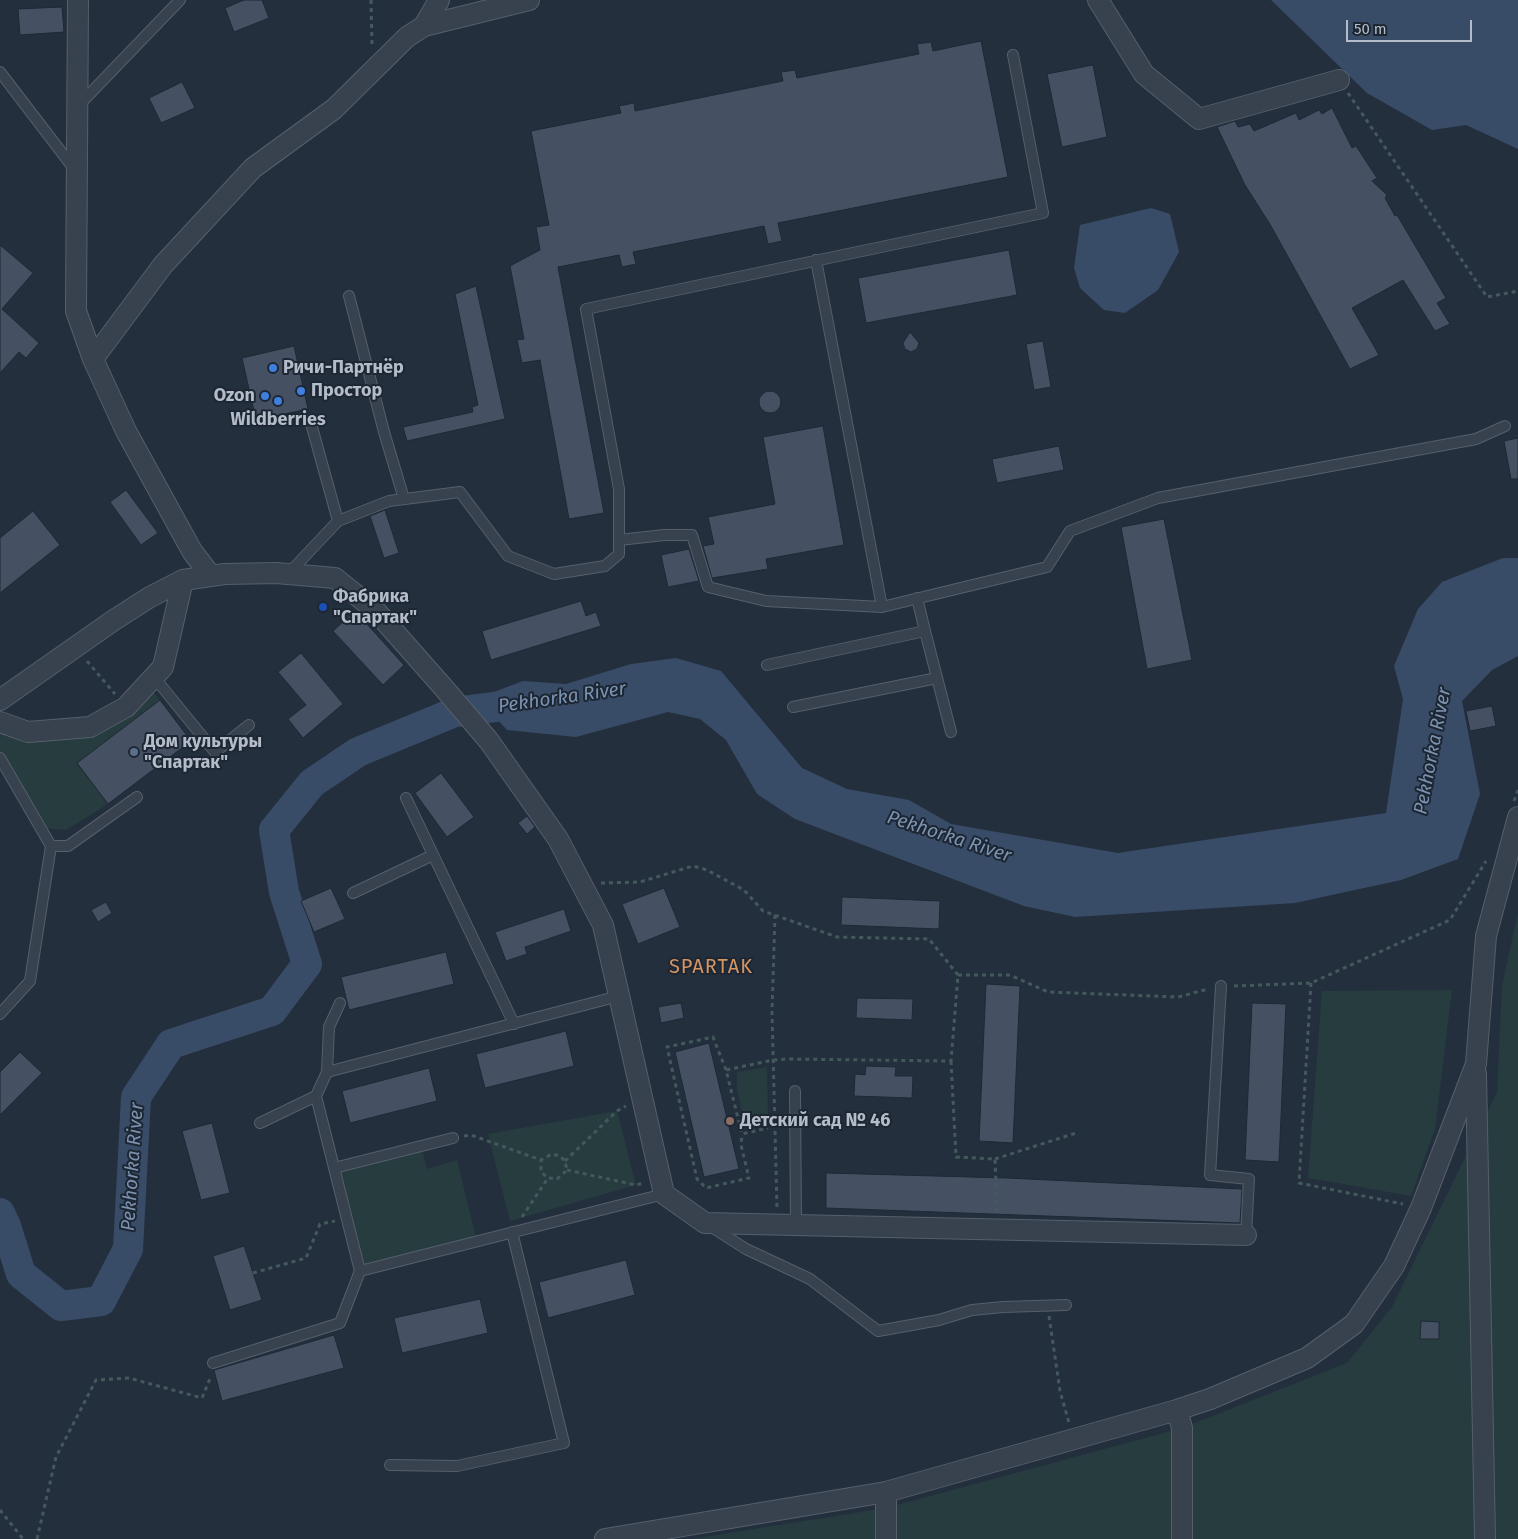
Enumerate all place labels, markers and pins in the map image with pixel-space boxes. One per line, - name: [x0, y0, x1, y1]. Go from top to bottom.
- place label: Ричи-Партнёр: [283, 357, 404, 379]
- marker: Ричи-Партнёр: [267, 362, 279, 374]
- place label: Простор: [311, 380, 382, 402]
- place label: Ozon: [214, 385, 255, 407]
- marker: Простор: [295, 385, 307, 397]
- marker: Ozon: [259, 390, 271, 402]
- marker: Wildberries: [272, 395, 284, 407]
- place label: Wildberries: [230, 409, 326, 431]
- place label: Фабрика "Спартак": [333, 586, 417, 628]
- marker: Фабрика "Спартак": [317, 601, 329, 613]
- place label: Дом культуры "Спартак": [144, 731, 262, 774]
- marker: Дом культуры "Спартак": [128, 746, 140, 758]
- place label: Детский сад № 46: [740, 1110, 890, 1132]
- marker: Детский сад № 46: [724, 1115, 736, 1127]

